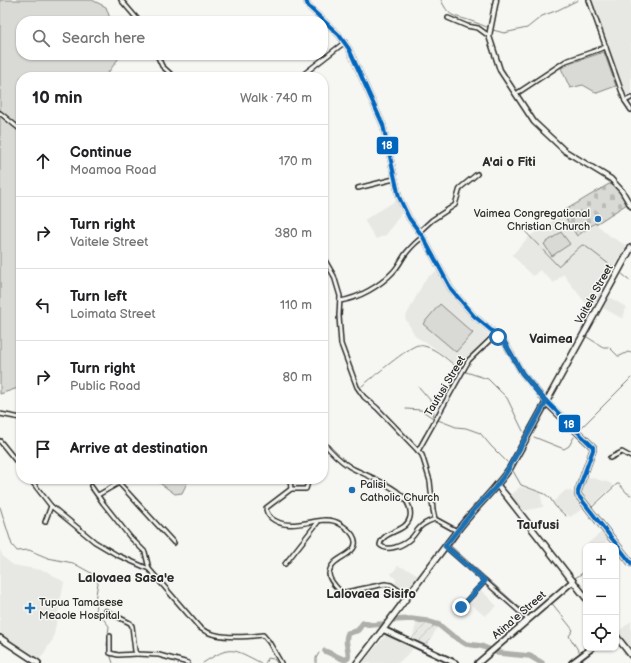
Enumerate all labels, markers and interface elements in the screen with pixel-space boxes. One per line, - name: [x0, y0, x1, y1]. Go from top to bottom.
- search box: [16, 16, 328, 60]
- icon: search: [30, 27, 52, 49]
- text: Search here: [62, 29, 145, 48]
- text: 10 min: [32, 88, 83, 108]
- text: Walk · 740 m: [240, 90, 312, 106]
- line badge: 18: [376, 136, 399, 155]
- text: 18: [381, 139, 393, 152]
- text: Continue: [70, 143, 132, 162]
- icon: ahead: [32, 150, 54, 172]
- text: 170 m: [279, 153, 312, 169]
- district label: A'ai o Fiti: [481, 154, 536, 170]
- text: Moamoa Road: [70, 162, 156, 178]
- place label: Vaimea Congregational Christian Church: [474, 207, 590, 233]
- marker: Vaimea Congregational Christian Church: [593, 214, 603, 224]
- text: Turn right: [70, 215, 135, 234]
- icon: right: [32, 222, 54, 244]
- text: 380 m: [275, 225, 312, 241]
- text: Vaitele Street: [70, 234, 148, 250]
- street label: Vaitele Street: [572, 261, 616, 326]
- text: Turn left: [70, 287, 127, 306]
- icon: left: [32, 294, 54, 316]
- text: 110 m: [280, 297, 312, 313]
- text: Loimata Street: [70, 306, 156, 322]
- route start: [489, 328, 507, 346]
- district label: Vaimea: [529, 331, 573, 347]
- street label: Taufusi Street: [422, 353, 468, 419]
- text: Turn right: [70, 359, 135, 378]
- icon: right: [32, 366, 54, 388]
- text: 80 m: [283, 369, 312, 385]
- text: Public Road: [70, 378, 141, 394]
- line badge: 18: [558, 414, 581, 433]
- text: 18: [563, 418, 575, 431]
- icon: arrive: [32, 438, 54, 460]
- text: Arrive at destination: [70, 439, 208, 458]
- place label: Palisi Catholic Church: [360, 478, 439, 504]
- marker: Palisi Catholic Church: [347, 485, 357, 495]
- district label: Taufusi: [517, 517, 559, 533]
- map controls: [583, 543, 619, 651]
- button: +: [583, 543, 619, 579]
- district label: Lalovaea Sasa'e: [78, 570, 175, 586]
- button: −: [583, 579, 619, 615]
- district label: Lalovaea Sisifo: [326, 586, 416, 602]
- street label: Atina'e Street: [489, 588, 549, 642]
- place label: Tupua Tamasese Meaole Hospital: [39, 596, 124, 622]
- route end: [452, 598, 470, 616]
- marker: Tupua Tamasese Meaole Hospital: [24, 602, 36, 614]
- button: locate: [583, 615, 619, 651]

